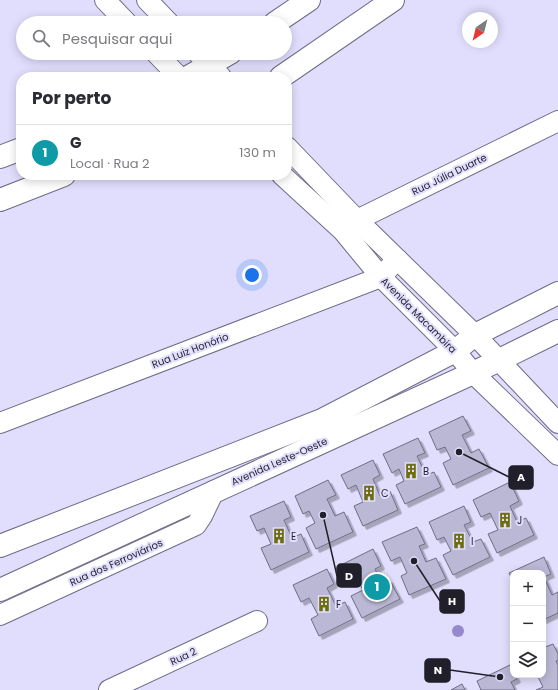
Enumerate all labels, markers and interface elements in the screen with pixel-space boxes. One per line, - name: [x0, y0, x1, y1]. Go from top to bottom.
- north arrow: [462, 12, 498, 48]
- search box: [16, 16, 292, 60]
- icon: search: [30, 27, 52, 49]
- text: Pesquisar aqui: [62, 28, 172, 49]
- text: Por perto: [32, 86, 111, 110]
- text: G: [70, 132, 81, 153]
- text: 1: [43, 143, 47, 162]
- text: 130 m: [239, 143, 276, 162]
- street label: Rua Júlia Duarte: [409, 150, 489, 199]
- text: Local · Rua 2: [70, 154, 149, 173]
- your location: [242, 265, 262, 285]
- street label: Avenida Macambira: [377, 274, 460, 357]
- street label: Rua Luiz Honório: [150, 329, 231, 372]
- street label: Avenida Leste-Oeste: [229, 433, 330, 489]
- building icon: B: [402, 462, 420, 480]
- place label: B: [423, 464, 429, 479]
- callout: A: [509, 466, 533, 489]
- text: A: [517, 469, 525, 485]
- building icon: C: [360, 484, 378, 502]
- place label: C: [381, 486, 389, 501]
- building icon: J: [496, 511, 514, 529]
- place label: J: [517, 513, 522, 528]
- building icon: E: [270, 527, 288, 545]
- place label: E: [291, 529, 296, 544]
- building icon: I: [450, 532, 468, 550]
- place label: I: [471, 534, 473, 549]
- street label: Rua dos Ferroviários: [67, 535, 165, 590]
- callout: D: [337, 564, 361, 587]
- text: D: [345, 568, 353, 584]
- map controls: [510, 570, 546, 678]
- button: +: [510, 570, 546, 606]
- pin: 1: [364, 572, 390, 602]
- callout: H: [440, 590, 464, 613]
- text: H: [448, 593, 456, 609]
- building icon: F: [315, 595, 333, 613]
- place label: F: [336, 597, 341, 612]
- button: −: [510, 606, 546, 642]
- button: layers: [510, 642, 546, 678]
- street label: Rua 2: [168, 644, 199, 669]
- callout: N: [425, 659, 450, 682]
- text: N: [434, 662, 442, 678]

